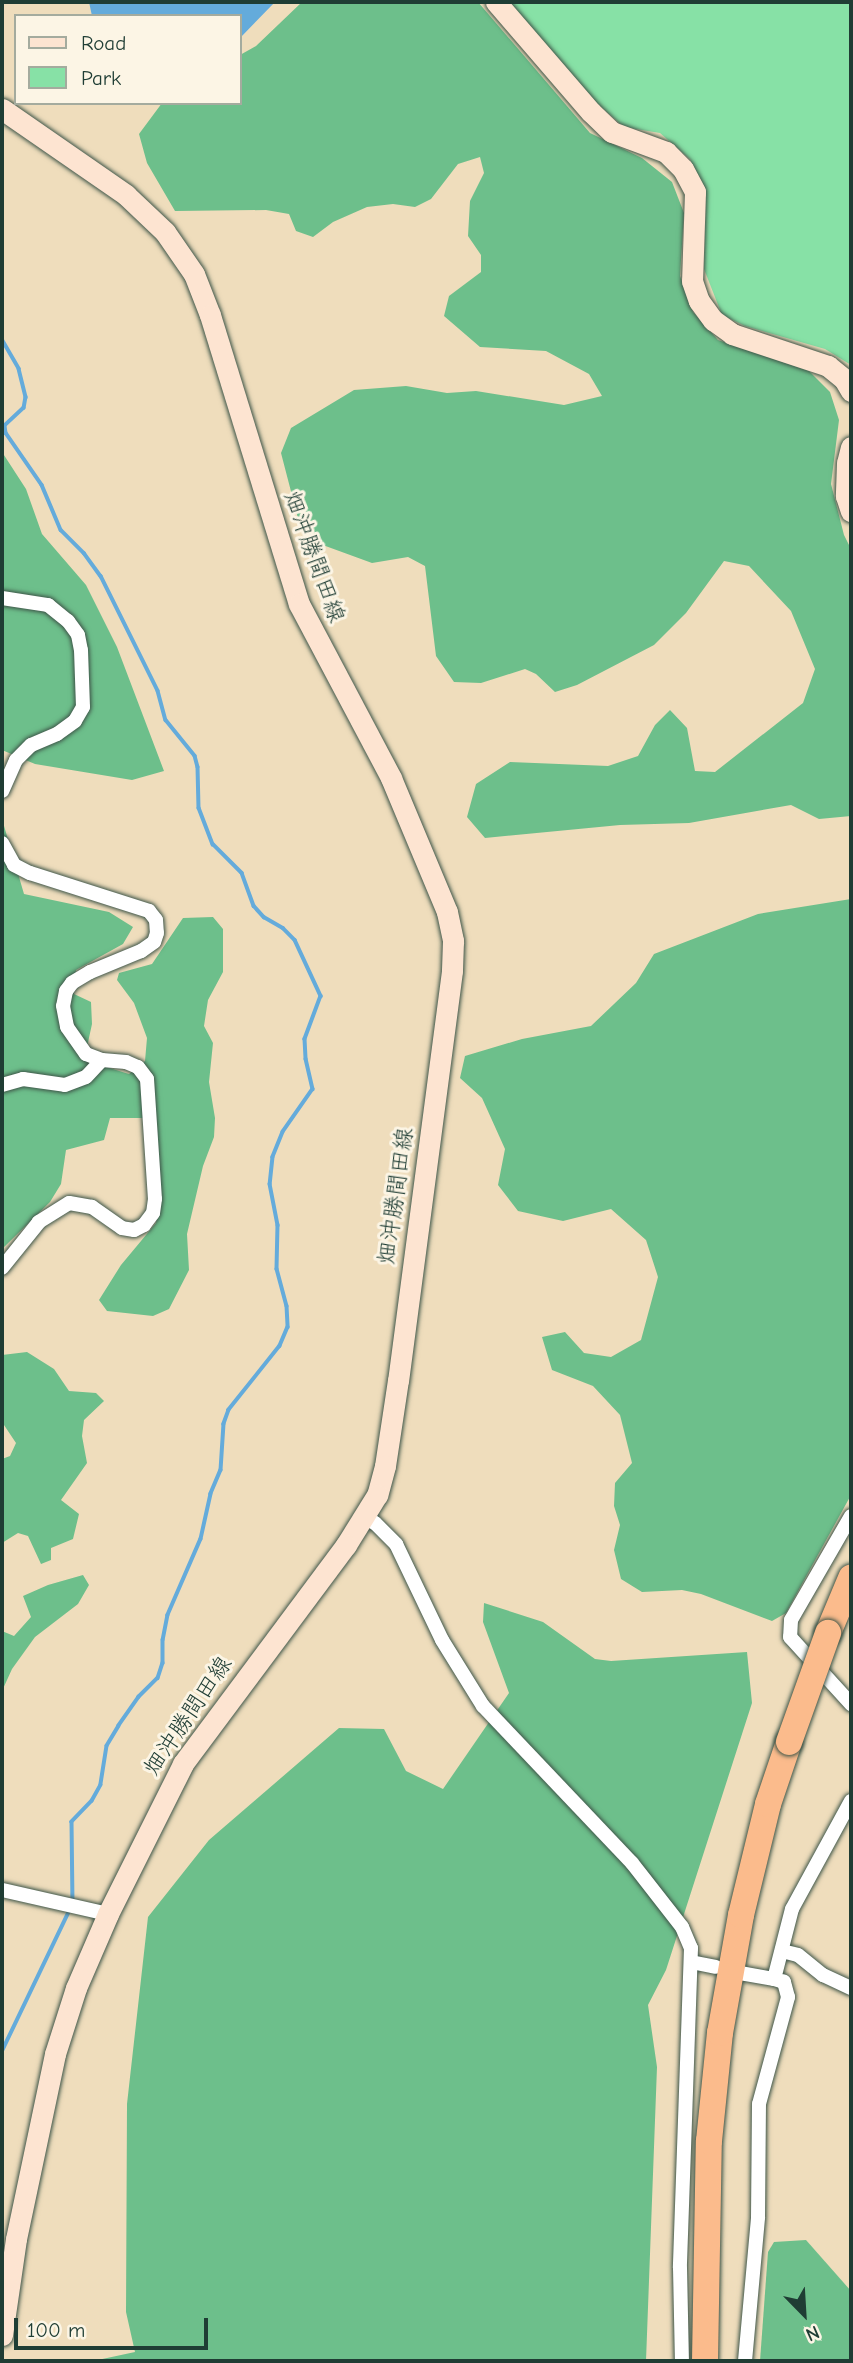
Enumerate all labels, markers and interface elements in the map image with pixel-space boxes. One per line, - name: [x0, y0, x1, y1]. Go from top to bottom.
- legend: [14, 14, 242, 105]
- text: Road: [81, 31, 126, 55]
- text: Park: [81, 66, 121, 90]
- street label: 畑沖勝間田線: [277, 487, 351, 627]
- street label: 畑沖勝間田線: [373, 1126, 419, 1266]
- street label: 畑沖勝間田線: [138, 1651, 238, 1781]
- north arrow: [769, 2279, 839, 2349]
- scale bar: [18, 2304, 212, 2348]
- text: 100 m: [27, 2318, 85, 2342]
- text: N: [802, 2321, 823, 2346]

